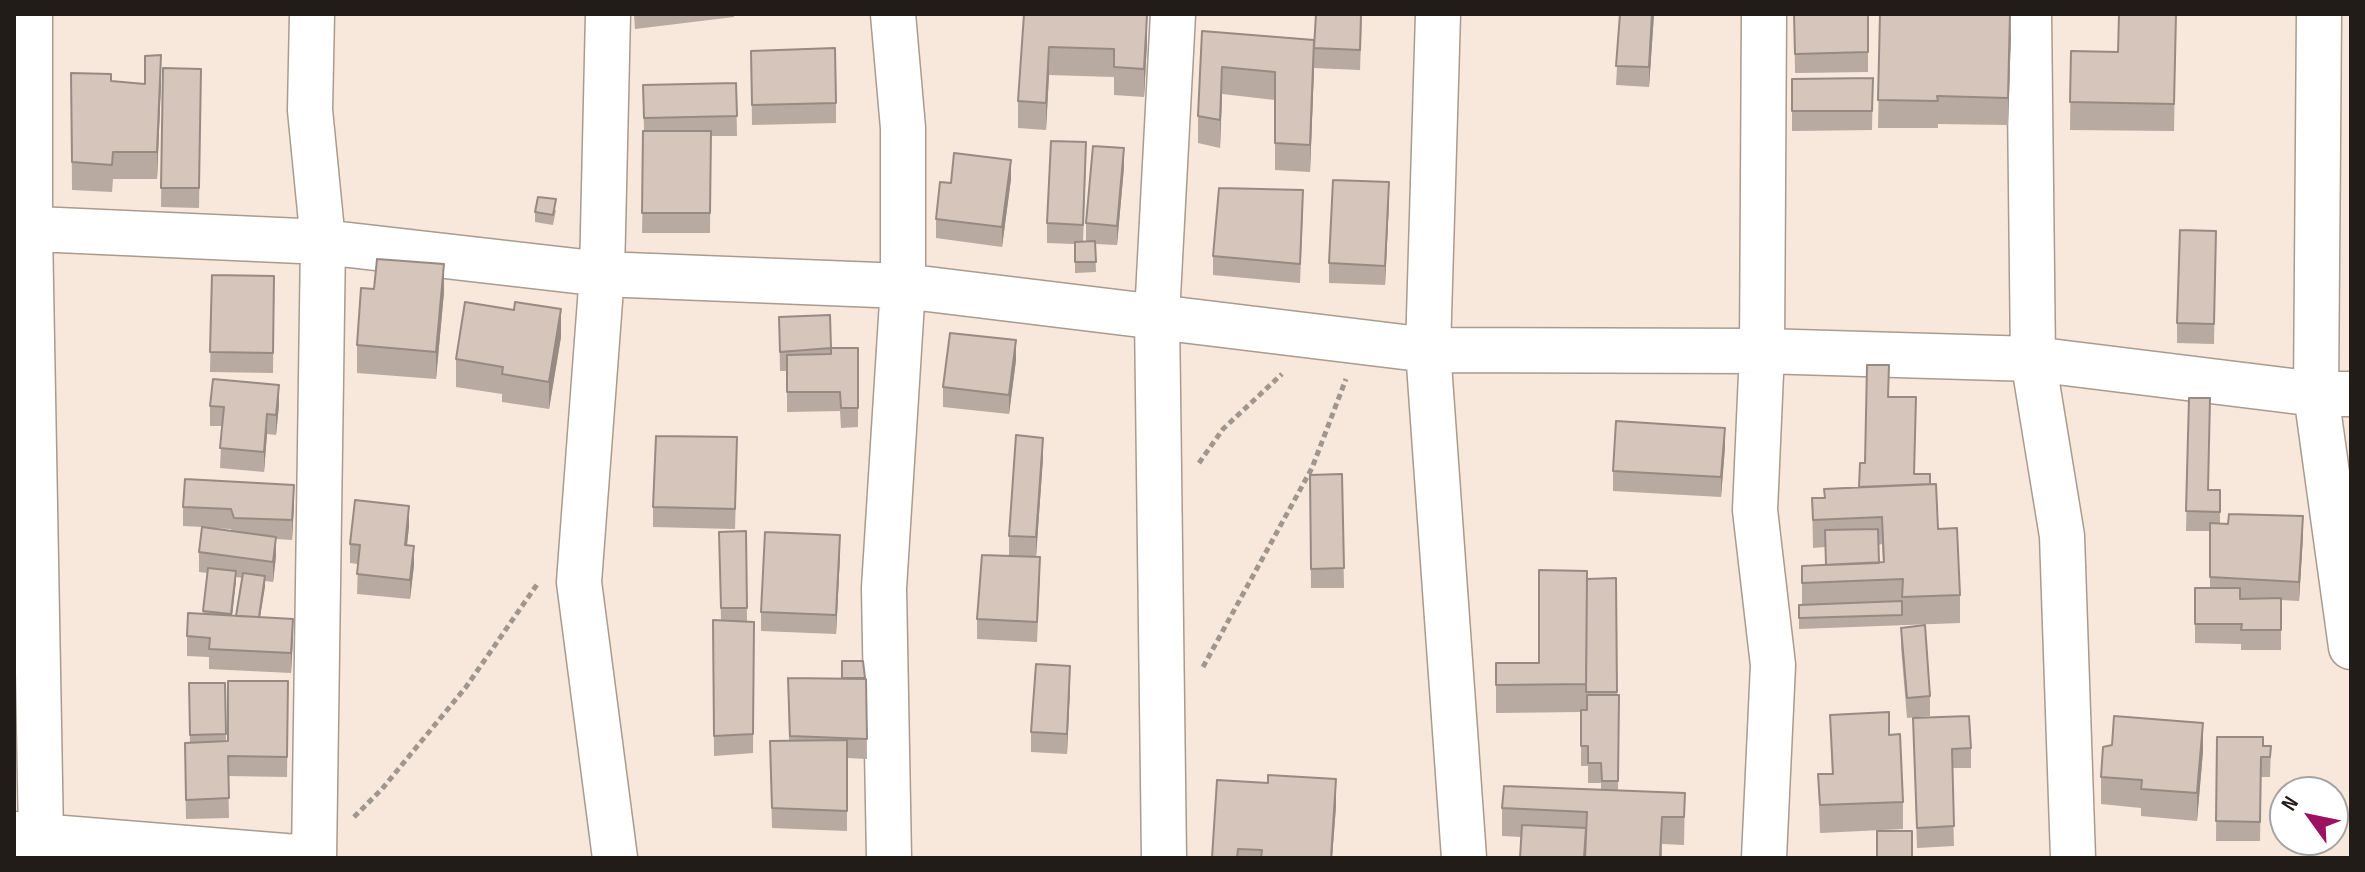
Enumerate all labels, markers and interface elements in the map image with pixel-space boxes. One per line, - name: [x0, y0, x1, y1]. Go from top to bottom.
- north arrow: [2269, 776, 2349, 856]
- text: N: [2276, 791, 2305, 816]

